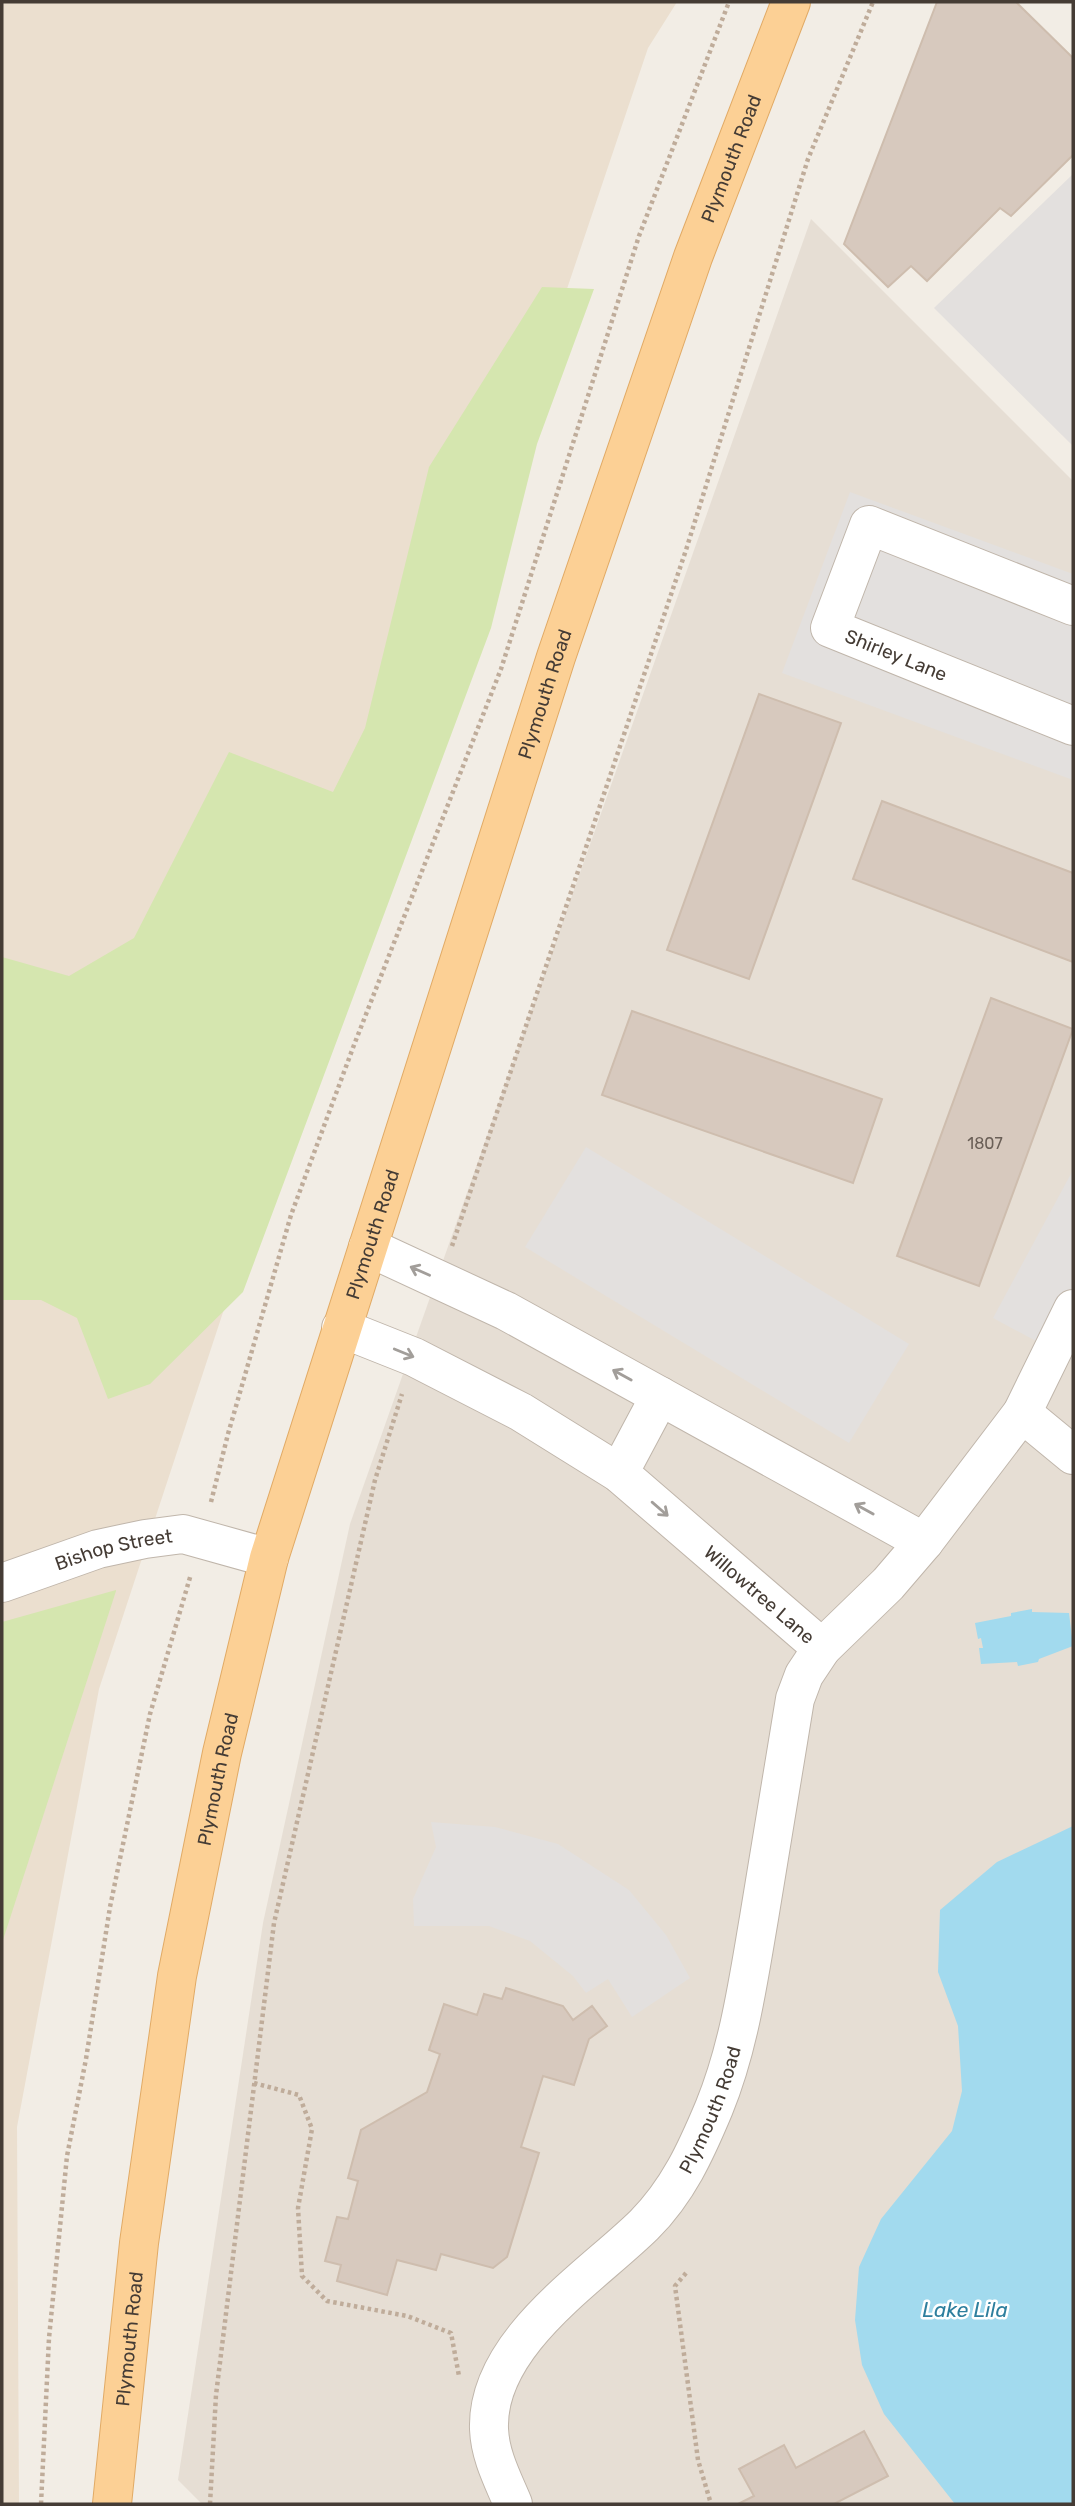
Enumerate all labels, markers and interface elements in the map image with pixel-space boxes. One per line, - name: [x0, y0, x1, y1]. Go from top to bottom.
- street label: Plymouth Road: [696, 91, 766, 226]
- street label: Shirley Lane: [842, 624, 951, 686]
- street label: Plymouth Road: [513, 626, 576, 762]
- house number: 1807: [967, 1134, 1003, 1153]
- street label: Plymouth Road: [341, 1166, 404, 1302]
- one-way arrow: [410, 1264, 431, 1277]
- one-way arrow: [393, 1348, 415, 1361]
- one-way arrow: [612, 1368, 633, 1381]
- one-way arrow: [651, 1501, 669, 1517]
- one-way arrow: [854, 1502, 875, 1515]
- street label: Bishop Street: [52, 1524, 174, 1575]
- street label: Willowtree Lane: [700, 1540, 820, 1648]
- street label: Plymouth Road: [192, 1710, 243, 1848]
- street label: Plymouth Road: [674, 2044, 745, 2177]
- street label: Plymouth Road: [111, 2270, 147, 2407]
- water label: Lake Lila: [922, 2297, 1008, 2322]

